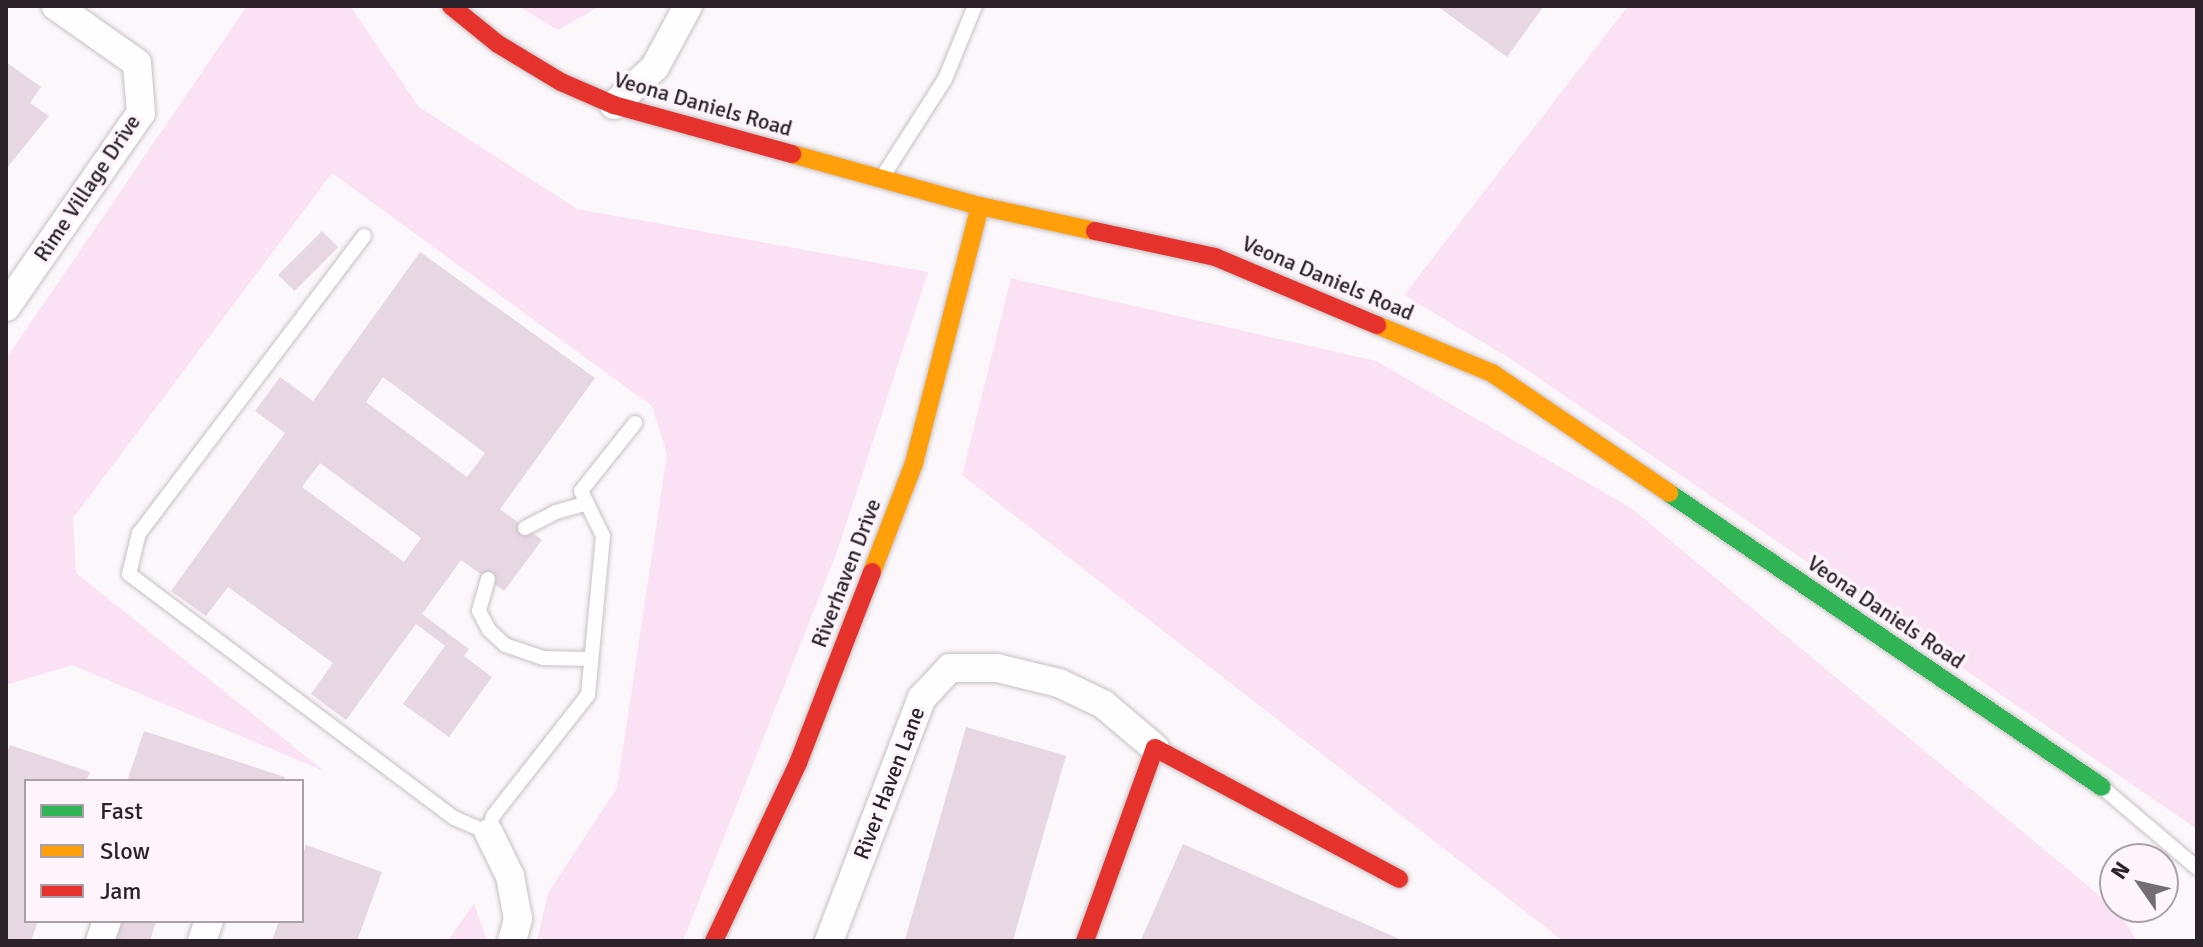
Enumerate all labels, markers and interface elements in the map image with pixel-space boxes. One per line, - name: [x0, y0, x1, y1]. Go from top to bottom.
- street label: Veona Daniels Road: [611, 66, 795, 142]
- street label: Rime Village Drive: [28, 109, 146, 267]
- street label: Veona Daniels Road: [1238, 230, 1418, 326]
- street label: Riverhaven Drive: [805, 495, 887, 651]
- street label: Veona Daniels Road: [1802, 550, 1970, 674]
- street label: River Haven Lane: [848, 703, 930, 863]
- legend: [24, 779, 304, 923]
- text: Fast: [100, 796, 143, 826]
- text: Slow: [100, 836, 150, 866]
- north arrow: [2099, 843, 2179, 923]
- text: N: [2105, 857, 2136, 884]
- text: Jam: [100, 876, 141, 906]

